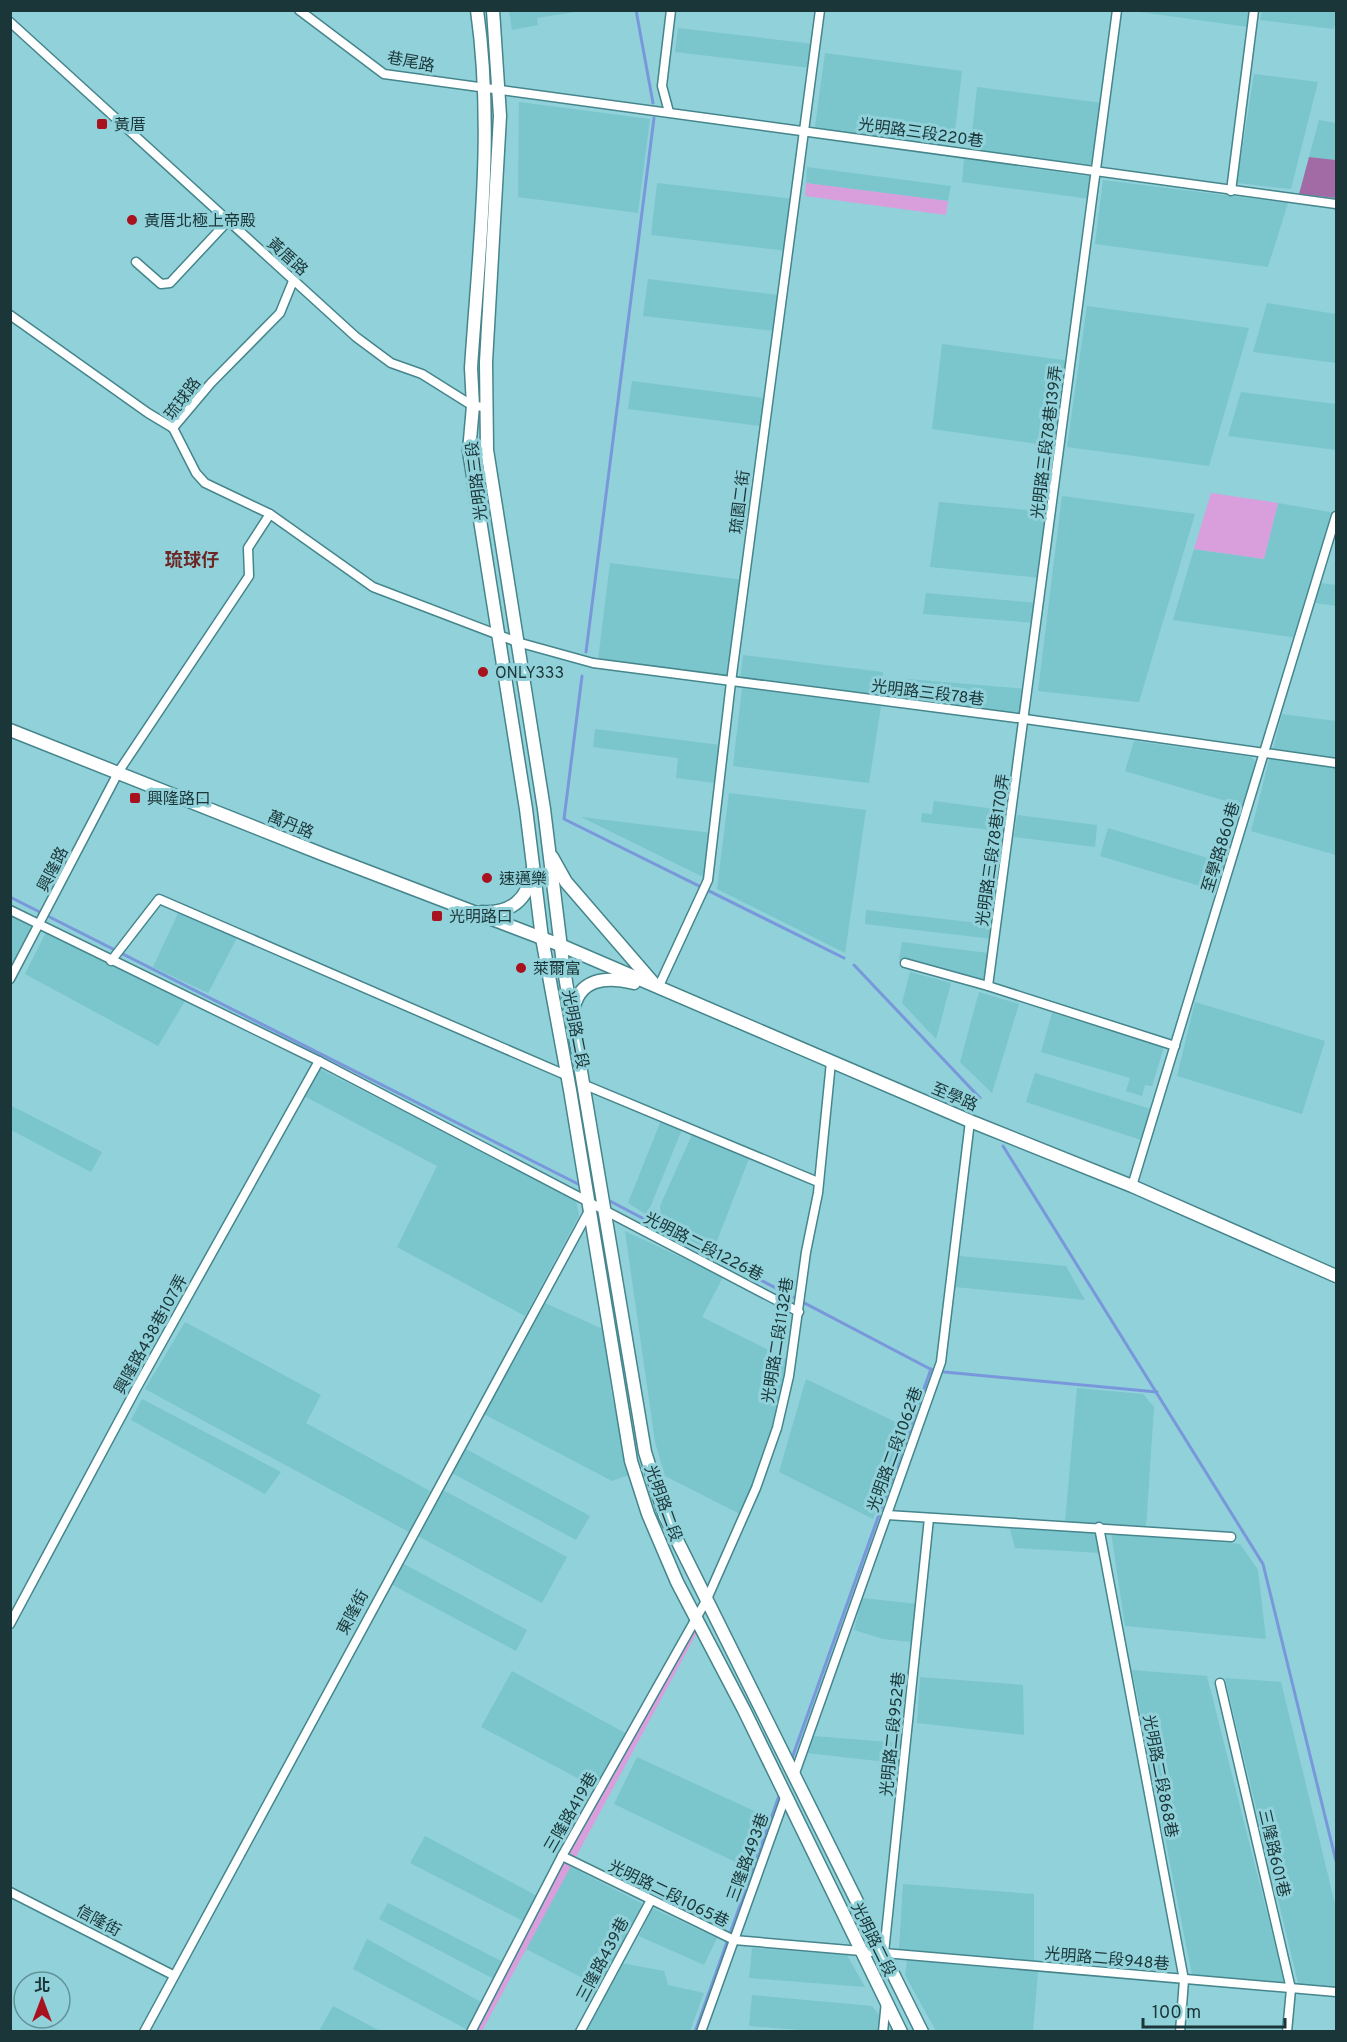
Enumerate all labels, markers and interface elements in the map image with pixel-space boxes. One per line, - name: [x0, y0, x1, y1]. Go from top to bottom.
- street label: 巷尾路: [385, 49, 436, 77]
- street label: 光明路三段220巷: [857, 115, 984, 153]
- place label: 黃厝: [114, 116, 146, 136]
- marker: 黃厝: [95, 117, 109, 131]
- place label: 黃厝北極上帝殿: [144, 212, 256, 232]
- marker: 黃厝北極上帝殿: [125, 213, 139, 227]
- street label: 黃厝路: [262, 234, 311, 281]
- street label: 光明路三段78巷139弄: [1029, 364, 1067, 520]
- street label: 琉球路: [161, 374, 206, 424]
- street label: 光明路三段: [463, 440, 493, 522]
- street label: 琉園二街: [727, 469, 755, 535]
- district label: 琉球仔: [165, 549, 219, 573]
- place label: ONLY333: [495, 664, 564, 684]
- marker: ONLY333: [476, 665, 490, 679]
- street label: 光明路三段78巷: [870, 677, 985, 711]
- street label: 光明路三段78巷170弄: [973, 773, 1015, 928]
- place label: 興隆路口: [147, 790, 211, 810]
- marker: 興隆路口: [128, 791, 142, 805]
- street label: 至學路860巷: [1199, 800, 1245, 895]
- street label: 萬丹路: [264, 808, 316, 844]
- street label: 興隆路: [34, 844, 74, 896]
- place label: 速邁樂: [499, 870, 547, 890]
- marker: 速邁樂: [480, 871, 494, 885]
- place label: 光明路口: [449, 908, 513, 928]
- marker: 光明路口: [430, 909, 444, 923]
- place label: 萊爾富: [533, 960, 581, 980]
- marker: 萊爾富: [514, 961, 528, 975]
- street label: 光明路二段: [557, 988, 591, 1071]
- street label: 至學路: [928, 1079, 980, 1116]
- street label: 光明路二段1226巷: [640, 1209, 766, 1286]
- street label: 興隆路438巷107弄: [111, 1272, 193, 1398]
- street label: 光明路二段1132巷: [759, 1276, 799, 1405]
- street label: 光明路二段1062巷: [864, 1384, 928, 1515]
- street label: 光明路二段: [639, 1463, 685, 1545]
- street label: 東隆街: [334, 1587, 374, 1639]
- street label: 光明路二段952巷: [878, 1671, 910, 1798]
- street label: 光明路二段868巷: [1137, 1713, 1181, 1840]
- street label: 三隆路419巷: [541, 1769, 603, 1857]
- street label: 三隆路601巷: [1253, 1807, 1293, 1899]
- street label: 三隆路493巷: [724, 1811, 774, 1905]
- street label: 光明路二段1065巷: [605, 1857, 732, 1933]
- street label: 光明路二段: [846, 1900, 899, 1980]
- street label: 信隆街: [72, 1902, 124, 1942]
- street label: 三隆路439巷: [573, 1914, 634, 2006]
- street label: 光明路二段948巷: [1044, 1945, 1170, 1975]
- north arrow: [12, 1970, 72, 2030]
- text: 北: [34, 1977, 50, 1997]
- scale bar: [1143, 1991, 1286, 2029]
- text: 100 m: [1152, 2002, 1201, 2025]

